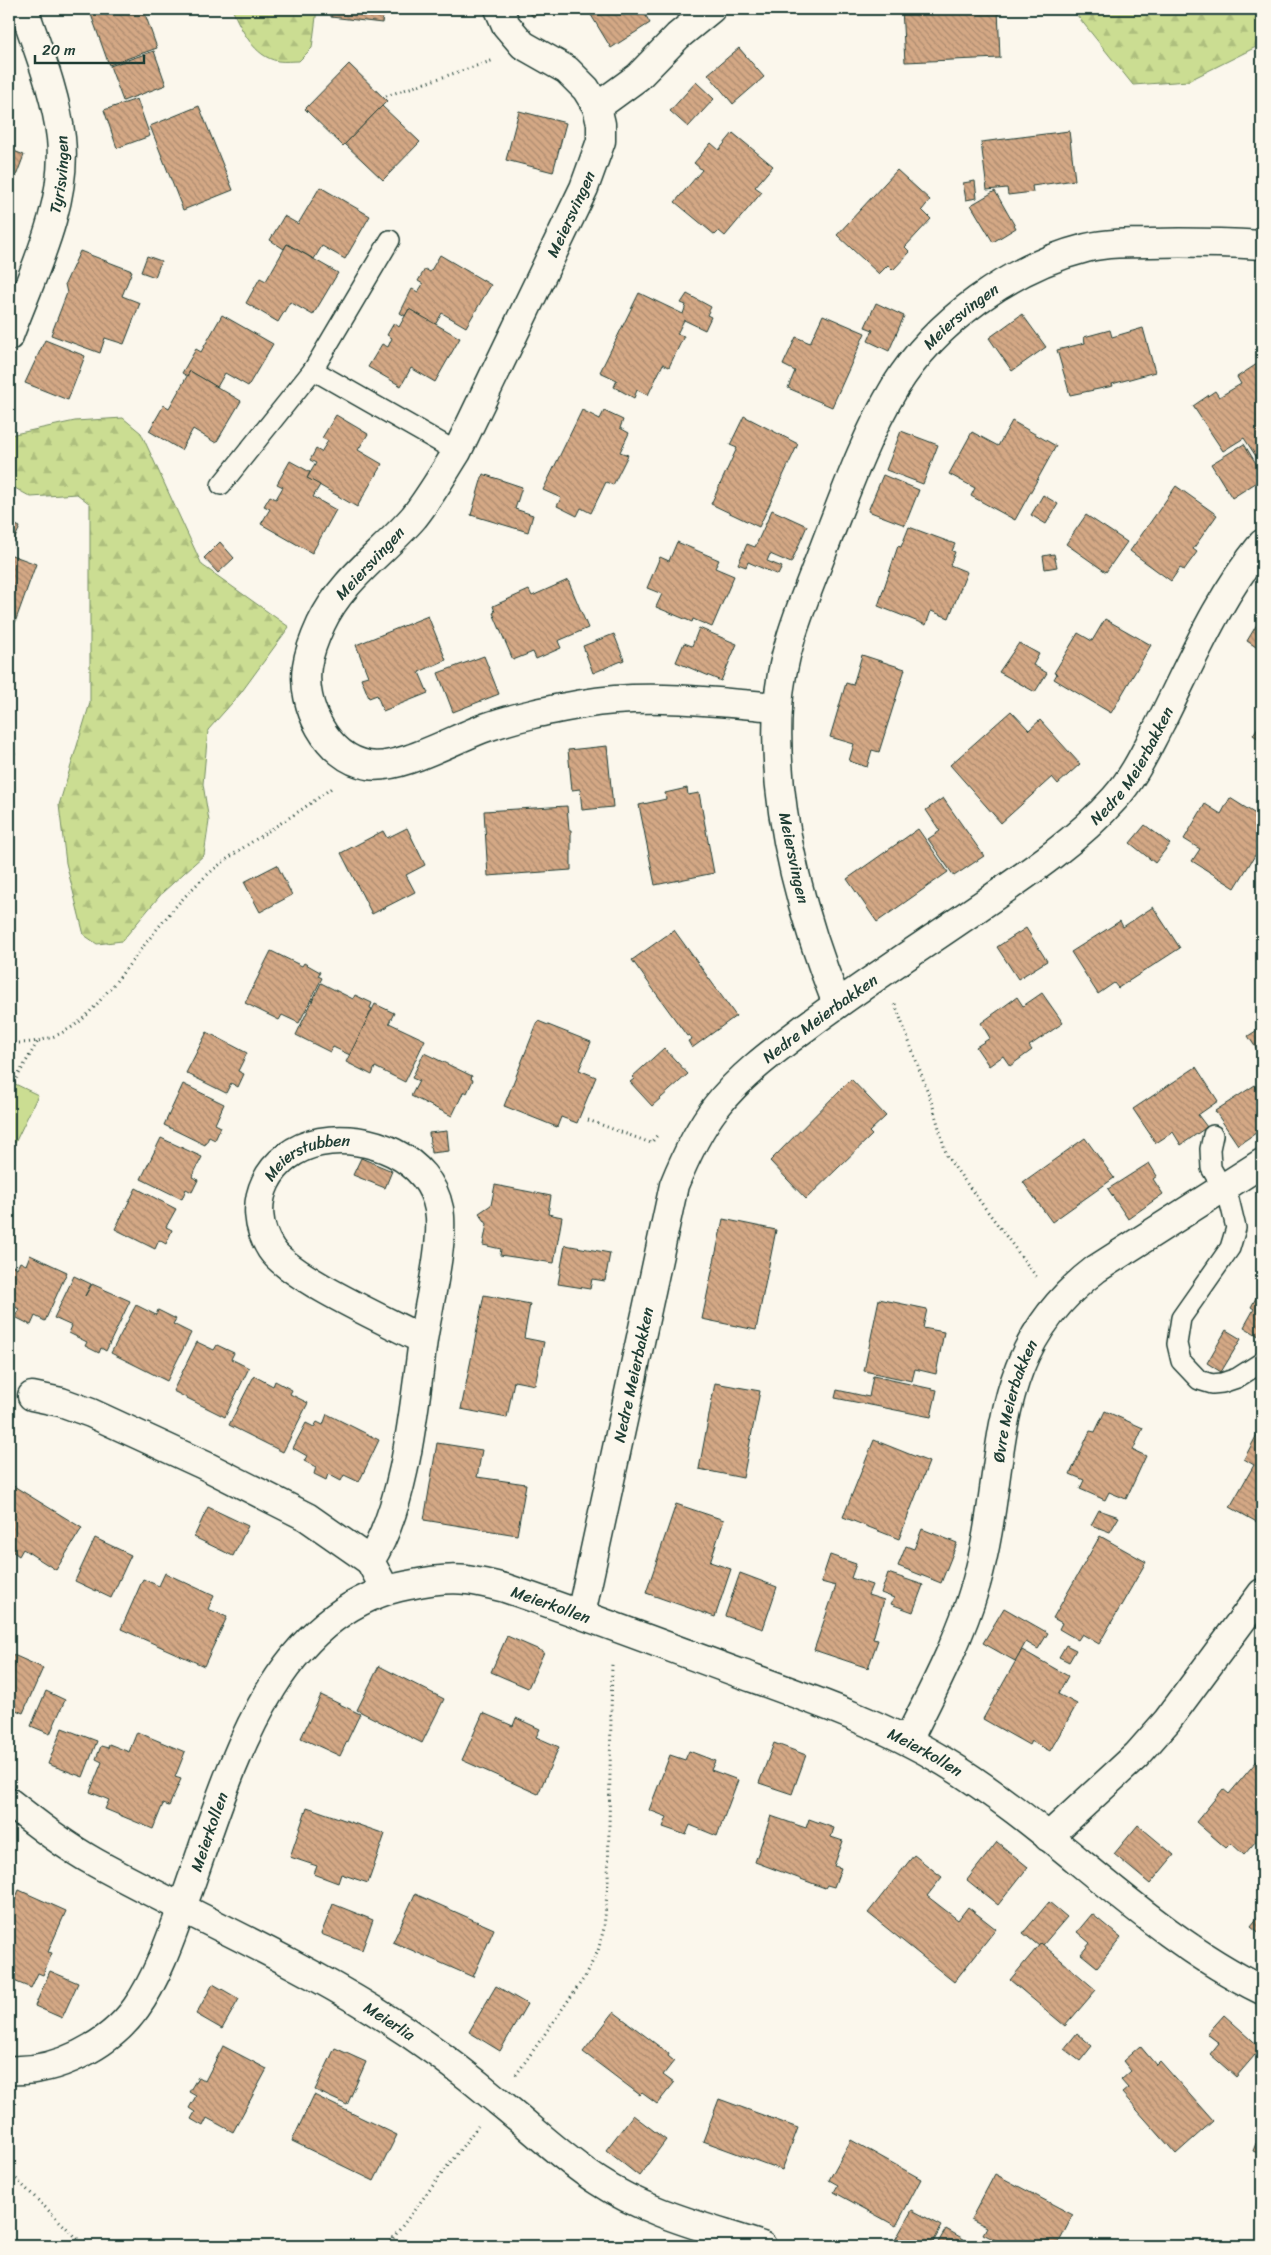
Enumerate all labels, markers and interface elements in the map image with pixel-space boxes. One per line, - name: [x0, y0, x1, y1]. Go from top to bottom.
- scale bar: [35, 32, 144, 64]
- text: 20 m: [42, 37, 76, 63]
- street label: Tyrisvingen: [40, 134, 76, 217]
- street label: Meiersvingen: [538, 166, 604, 262]
- street label: Meiersvingen: [915, 275, 1005, 356]
- street label: Meiersvingen: [328, 519, 412, 607]
- street label: Nedre Meierbakken: [1082, 701, 1181, 832]
- street label: Meiersvingen: [770, 810, 818, 907]
- street label: Nedre Meierbakken: [755, 965, 884, 1070]
- street label: Meierstubben: [255, 1126, 351, 1187]
- street label: Nedre Meierbakken: [604, 1304, 662, 1445]
- street label: Øvre Meierbakken: [983, 1333, 1045, 1464]
- street label: Meierkollen: [507, 1577, 595, 1632]
- street label: Meierkollen: [883, 1719, 969, 1785]
- street label: Meierkollen: [181, 1787, 236, 1875]
- street label: Meierlia: [358, 1993, 423, 2049]

